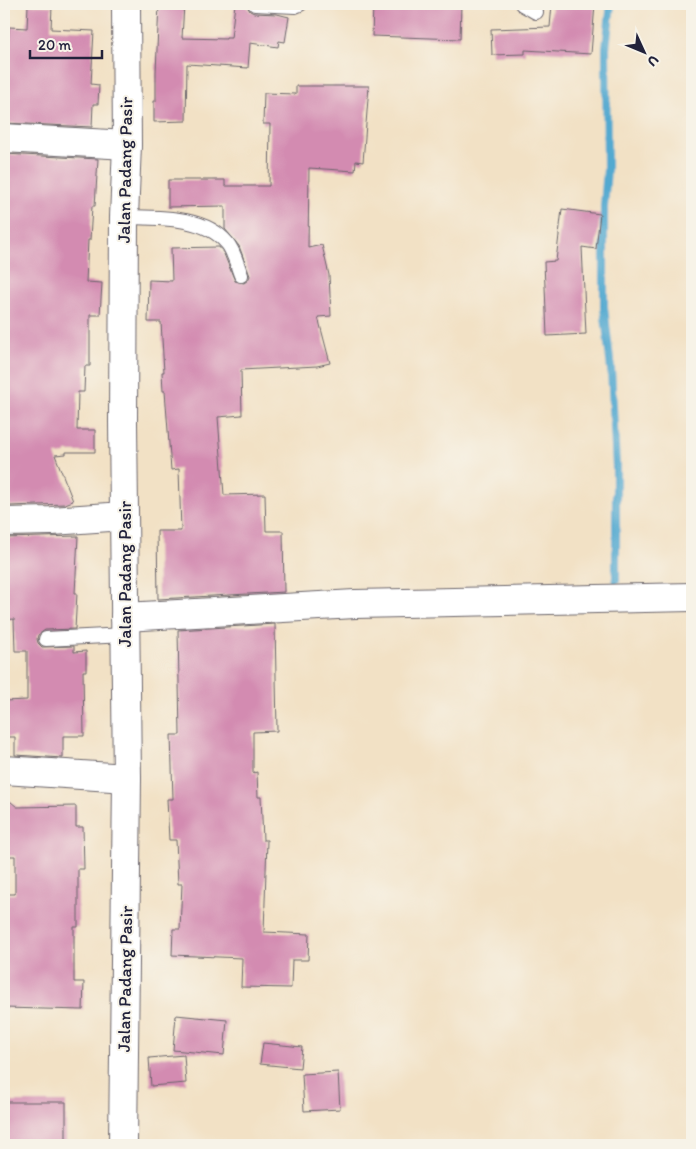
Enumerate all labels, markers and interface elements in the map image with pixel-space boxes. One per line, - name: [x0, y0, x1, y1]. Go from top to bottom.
- scale bar: [30, 28, 102, 60]
- north arrow: [618, 28, 668, 78]
- text: 20 m: [38, 36, 72, 54]
- text: U: [644, 51, 662, 70]
- street label: Jalan Padang Pasir: [113, 96, 137, 243]
- street label: Jalan Padang Pasir: [114, 500, 136, 647]
- street label: Jalan Padang Pasir: [113, 905, 137, 1052]

